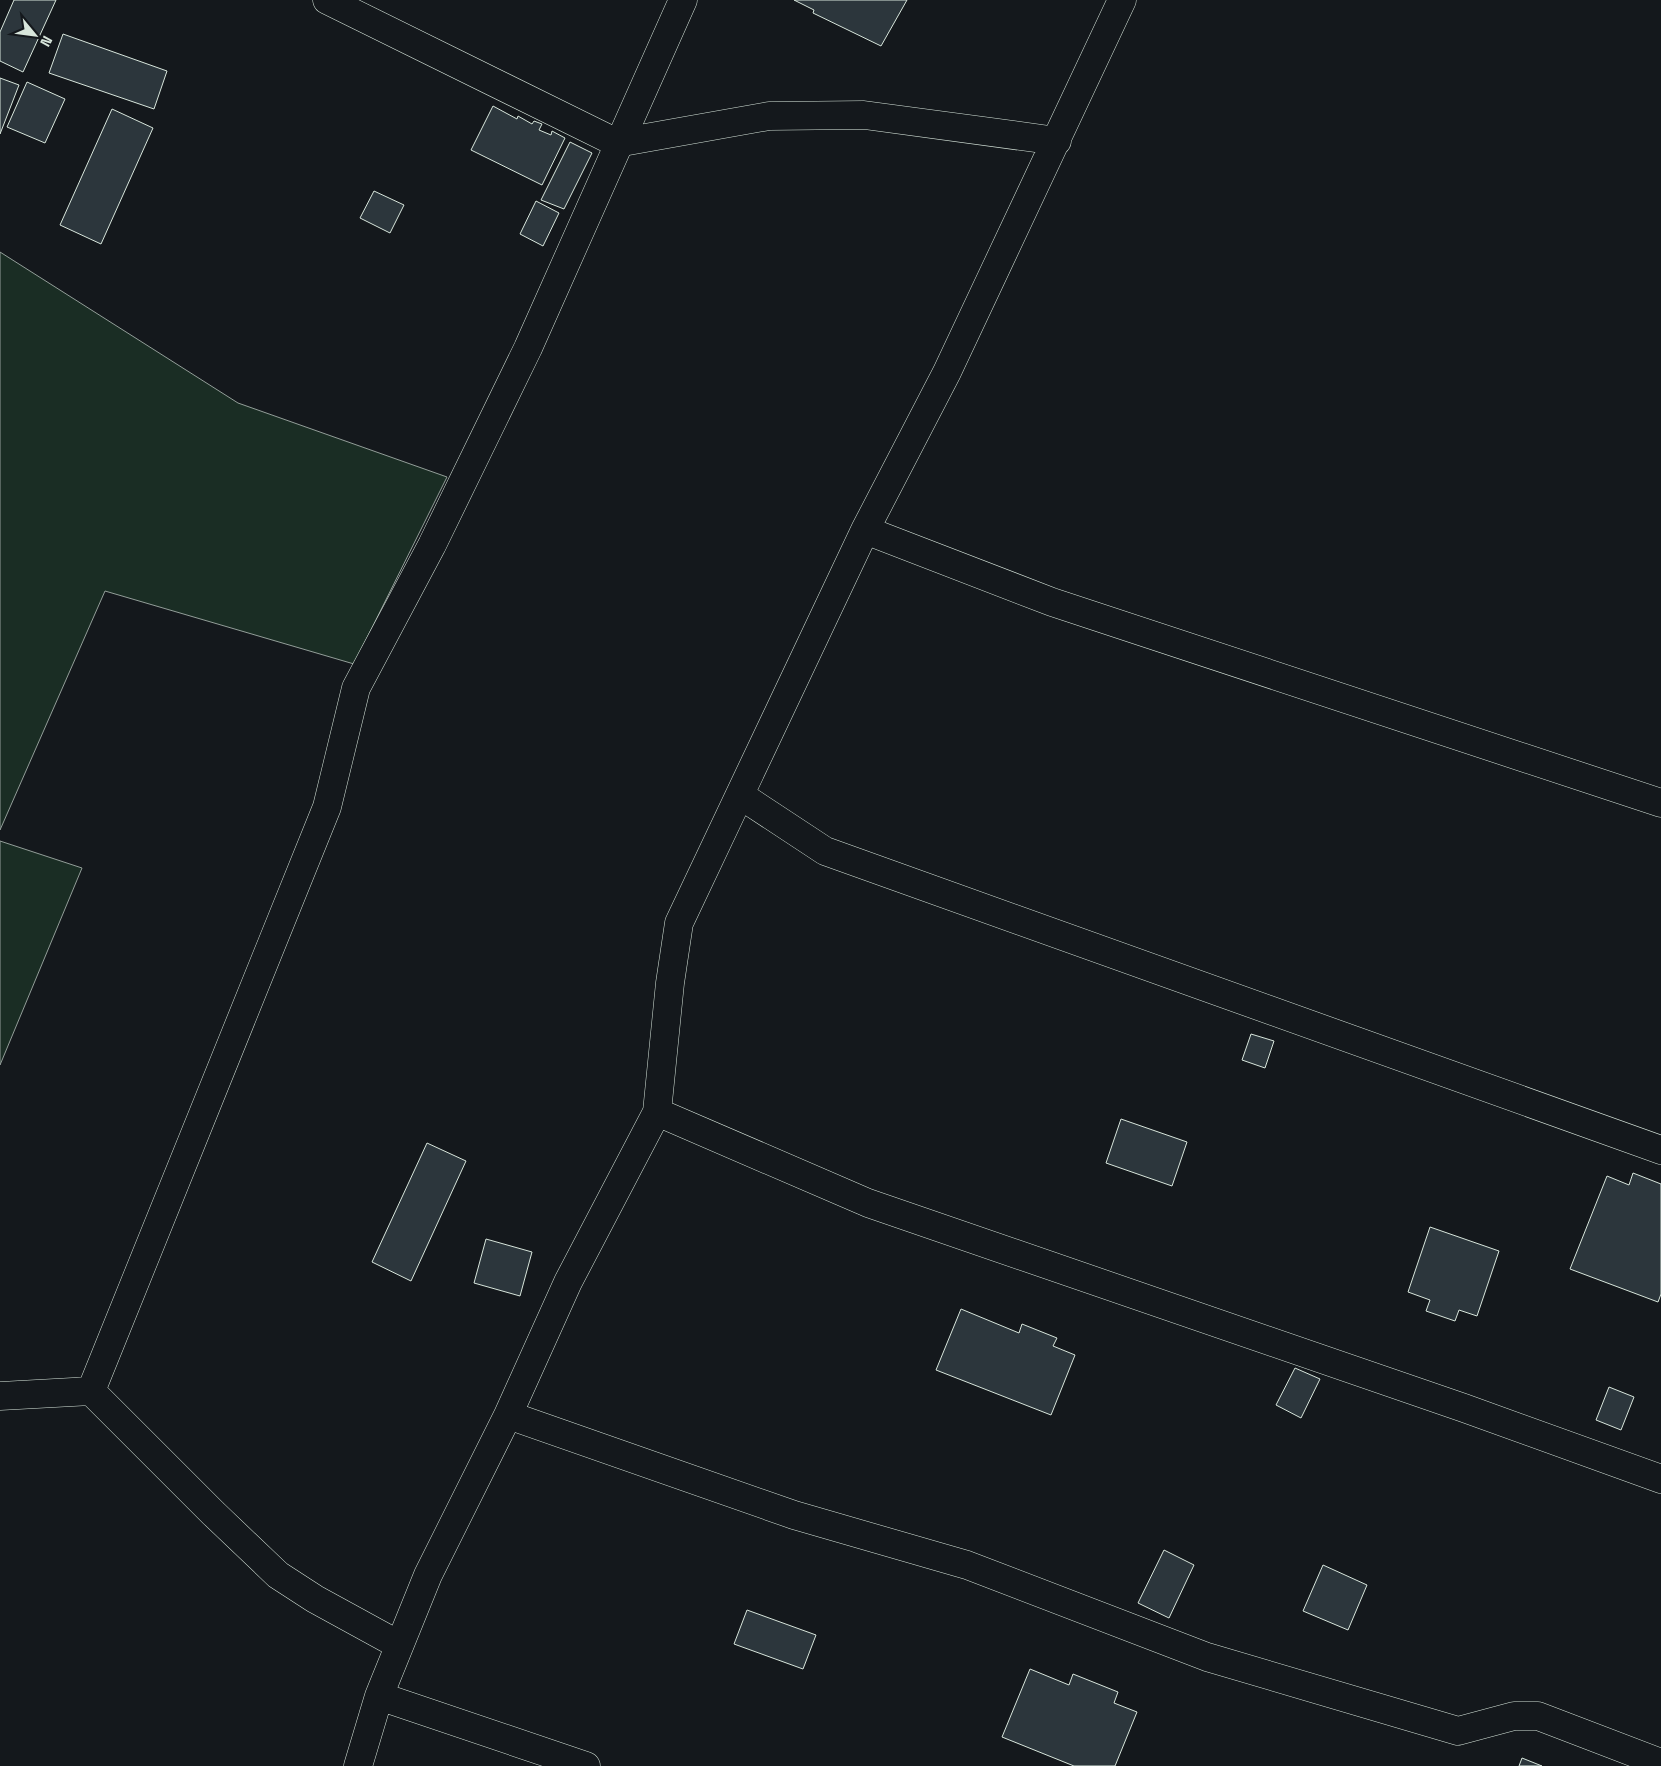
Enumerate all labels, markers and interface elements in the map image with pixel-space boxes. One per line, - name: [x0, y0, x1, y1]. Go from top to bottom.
- north arrow: [10, 10, 60, 60]
- text: N: [36, 33, 57, 50]

